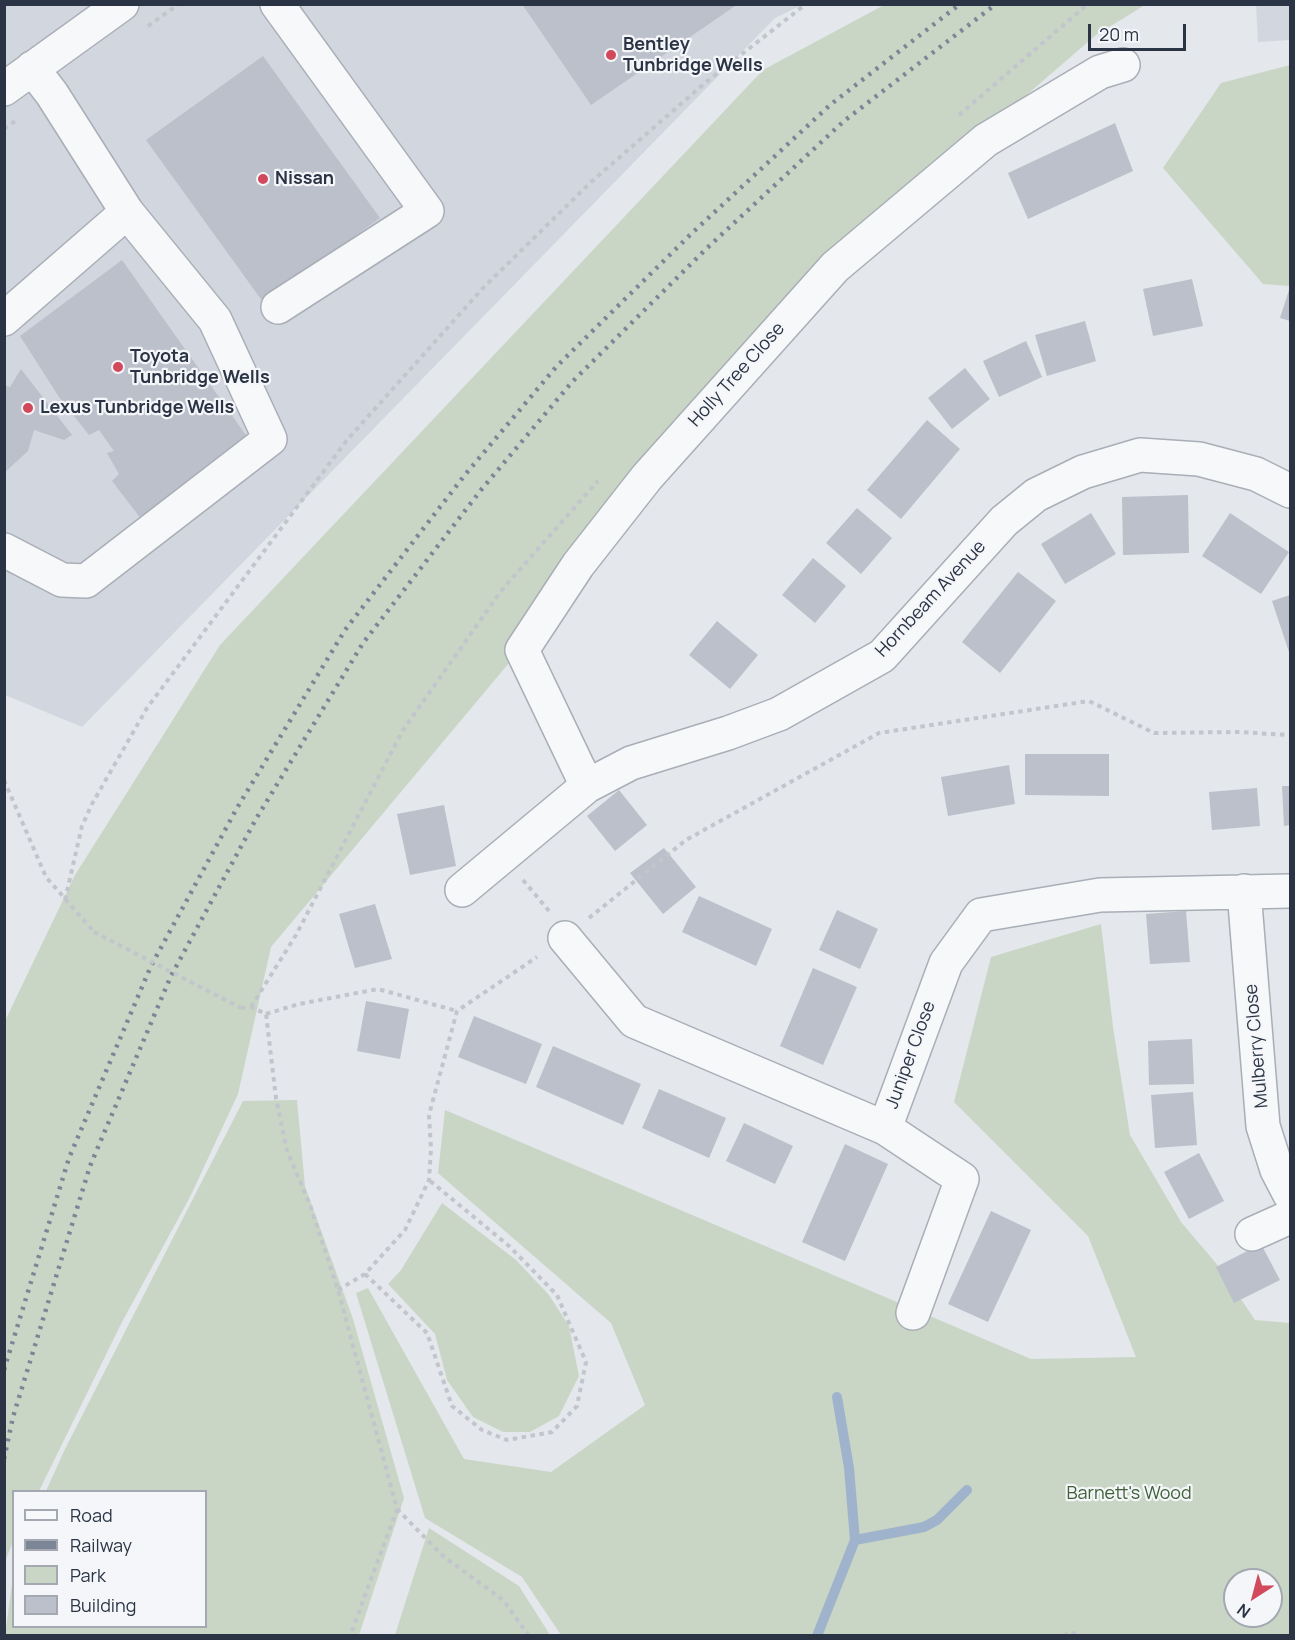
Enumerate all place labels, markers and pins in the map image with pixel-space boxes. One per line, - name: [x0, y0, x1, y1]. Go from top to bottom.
- place label: Bentley Tunbridge Wells: [623, 34, 763, 76]
- marker: Bentley Tunbridge Wells: [604, 48, 618, 62]
- place label: Nissan: [275, 168, 334, 190]
- marker: Nissan: [256, 172, 270, 186]
- place label: Toyota Tunbridge Wells: [130, 346, 270, 388]
- marker: Toyota Tunbridge Wells: [111, 360, 125, 374]
- place label: Lexus Tunbridge Wells: [40, 397, 234, 419]
- marker: Lexus Tunbridge Wells: [21, 401, 35, 415]

